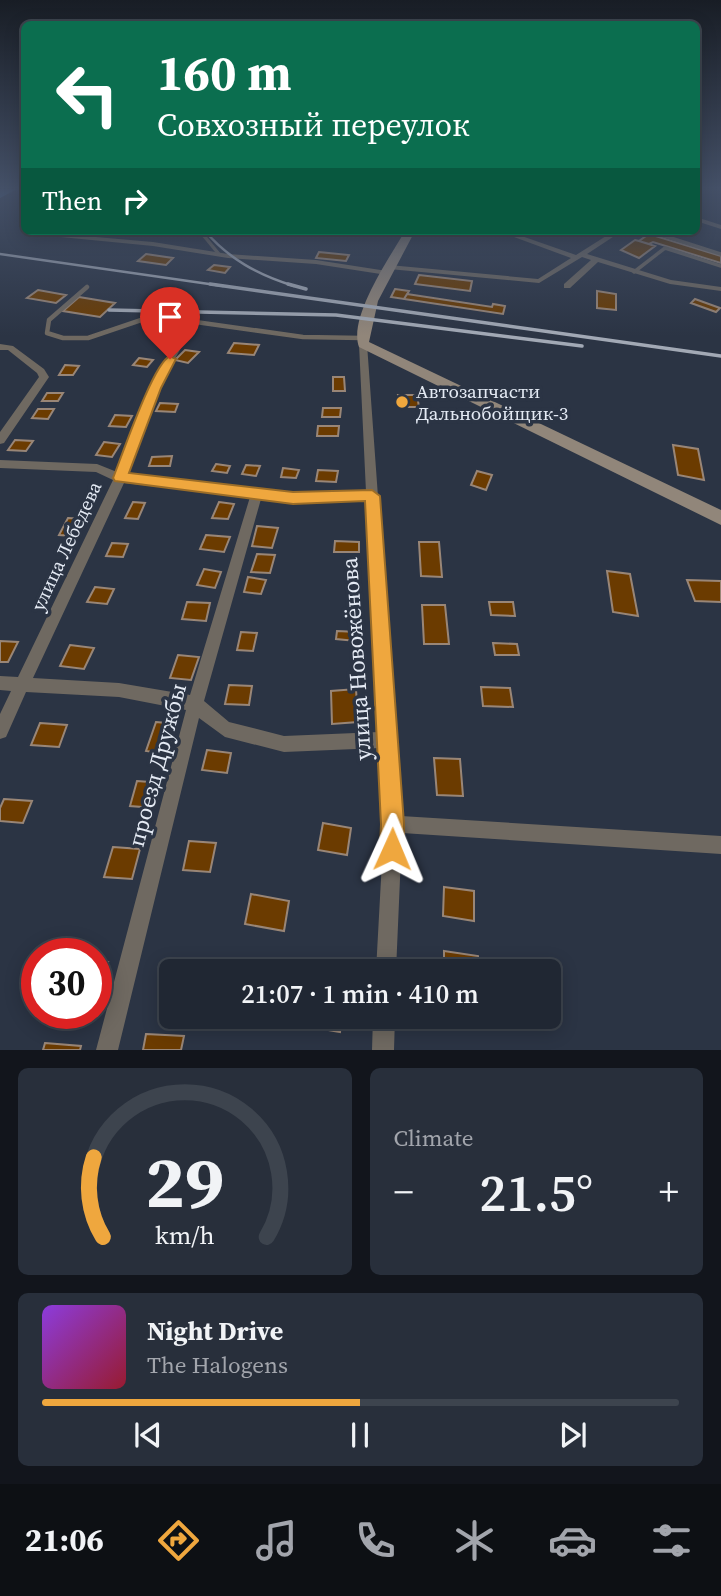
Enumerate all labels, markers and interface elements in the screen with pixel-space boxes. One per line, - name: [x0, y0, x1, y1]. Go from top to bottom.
- text: 160 m: [157, 39, 292, 106]
- icon: left: [42, 49, 133, 140]
- text: Совхозный переулок: [157, 103, 470, 147]
- icon: right: [116, 182, 154, 220]
- text: Then: [42, 183, 102, 219]
- pin: [140, 287, 200, 359]
- icon: arrive: [151, 298, 189, 336]
- place label: Автозапчасти Дальнобойщик-3: [416, 378, 568, 426]
- marker: Автозапчасти Дальнобойщик-3: [394, 394, 410, 410]
- street label: улица Лебедева: [25, 477, 107, 615]
- street label: улица Новожёнова: [333, 556, 379, 762]
- street label: проезд Дружбы: [120, 680, 194, 850]
- position arrow: [355, 812, 429, 886]
- speed limit sign: 30: [21, 938, 112, 1029]
- text: 21:07 · 1 min · 410 m: [241, 976, 479, 1012]
- text: Climate: [394, 1122, 473, 1154]
- text: 29: [145, 1133, 224, 1232]
- text: 21.5°: [479, 1157, 593, 1228]
- text: −: [394, 1166, 414, 1218]
- text: +: [659, 1166, 679, 1218]
- text: km/h: [155, 1218, 215, 1252]
- text: Night Drive: [147, 1313, 283, 1349]
- text: The Halogens: [147, 1349, 288, 1381]
- icon: previous: [129, 1416, 167, 1454]
- icon: pause: [341, 1416, 379, 1454]
- icon: next: [554, 1416, 592, 1454]
- icon: directions: [154, 1516, 203, 1565]
- icon: music: [252, 1516, 301, 1565]
- icon: phone: [351, 1516, 400, 1565]
- icon: climate: [450, 1516, 499, 1565]
- icon: car: [548, 1516, 597, 1565]
- icon: filters: [647, 1516, 696, 1565]
- text: 21:06: [25, 1518, 104, 1562]

